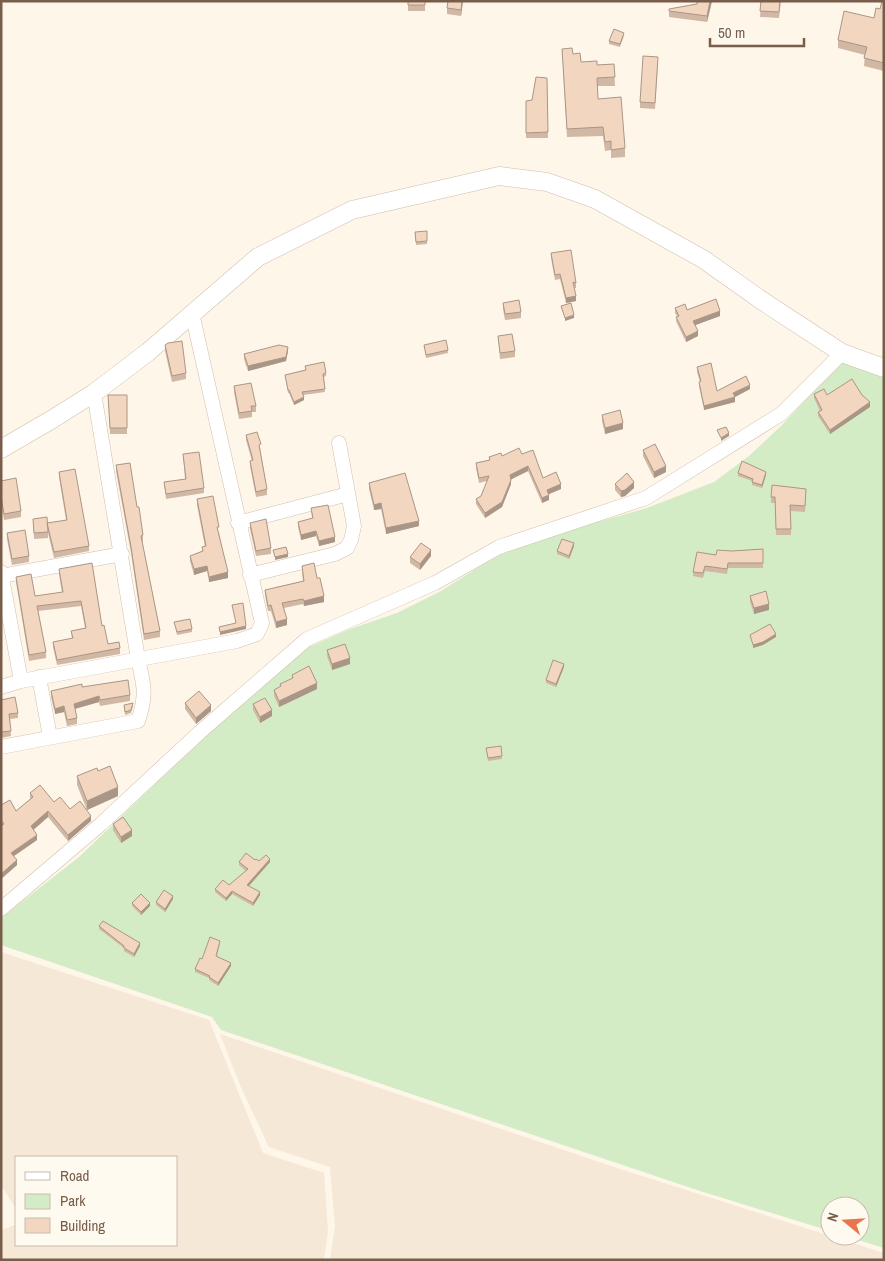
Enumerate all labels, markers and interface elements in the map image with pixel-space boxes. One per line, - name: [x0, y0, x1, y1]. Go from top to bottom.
- scale bar: [710, 15, 804, 47]
- text: 50 m: [718, 22, 745, 43]
- legend: [15, 1156, 178, 1246]
- text: Road: [60, 1165, 89, 1186]
- text: Park: [60, 1190, 86, 1211]
- north arrow: [820, 1196, 870, 1246]
- text: N: [823, 1210, 842, 1224]
- text: Building: [60, 1215, 105, 1236]

